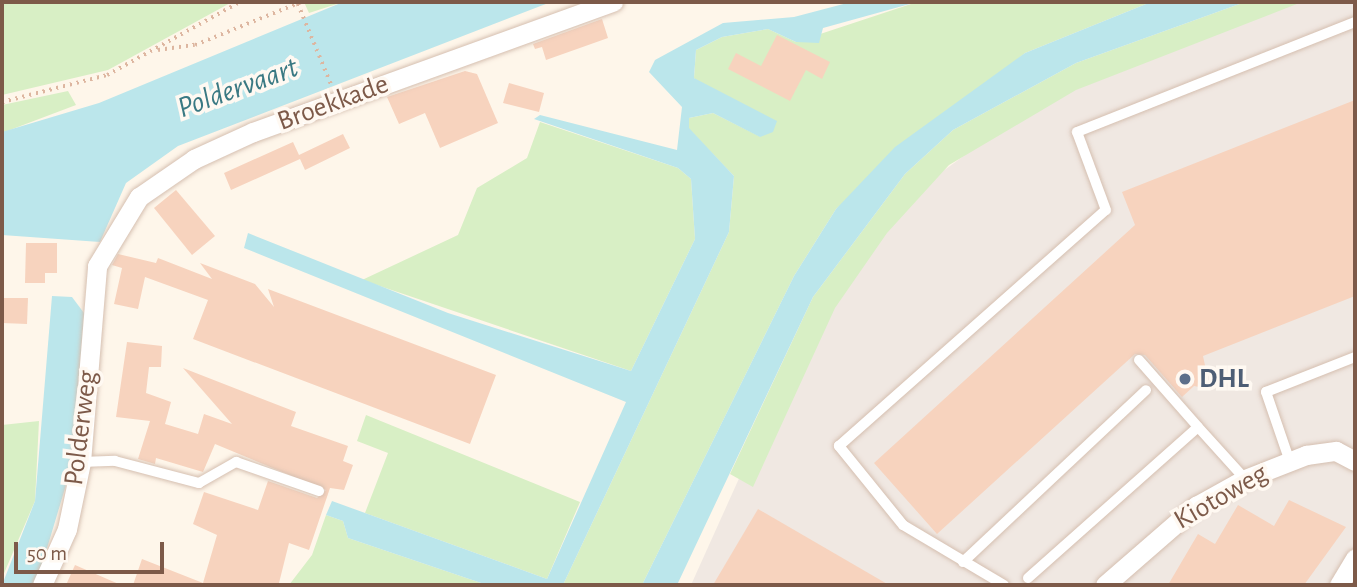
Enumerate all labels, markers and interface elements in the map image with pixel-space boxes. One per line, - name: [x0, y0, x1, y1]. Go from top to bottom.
- water label: Poldervaart: [173, 50, 303, 126]
- street label: Broekkade: [273, 67, 393, 139]
- place label: DHL: [1199, 362, 1249, 396]
- street label: Polderweg: [57, 369, 105, 487]
- marker: DHL: [1177, 371, 1193, 387]
- street label: Kiotoweg: [1168, 457, 1274, 537]
- scale bar: [18, 528, 168, 572]
- text: 50 m: [27, 543, 67, 564]

